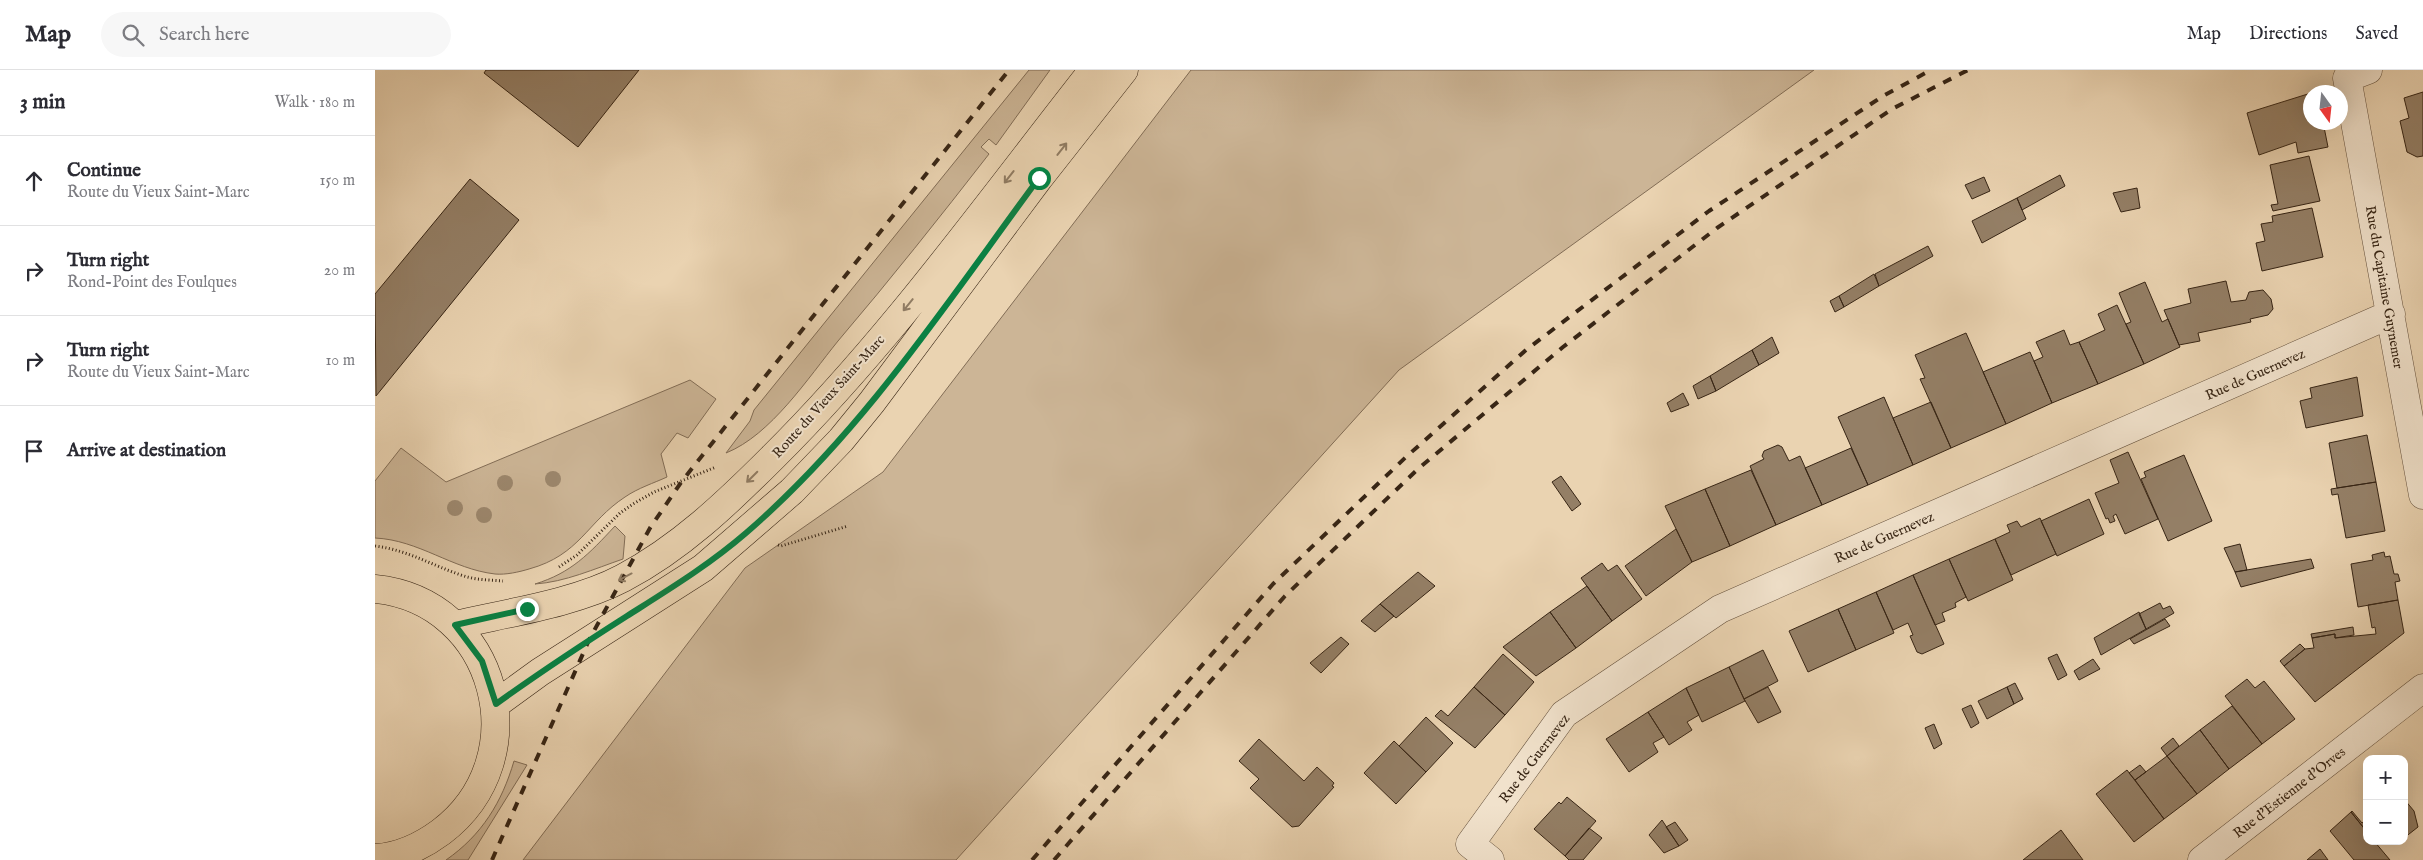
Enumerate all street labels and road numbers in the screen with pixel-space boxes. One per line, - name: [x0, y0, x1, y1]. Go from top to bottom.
- street label: Rue du Capitaine Guynemer: [2361, 204, 2407, 370]
- street label: Route du Vieux Saint-Marc: [769, 331, 889, 462]
- street label: Rue de Guernevez: [2203, 345, 2308, 405]
- street label: Rue de Guernevez: [1832, 508, 1937, 568]
- street label: Rue de Guernevez: [1495, 710, 1575, 807]
- street label: Rue d'Estienne d'Orves: [2230, 743, 2350, 842]

